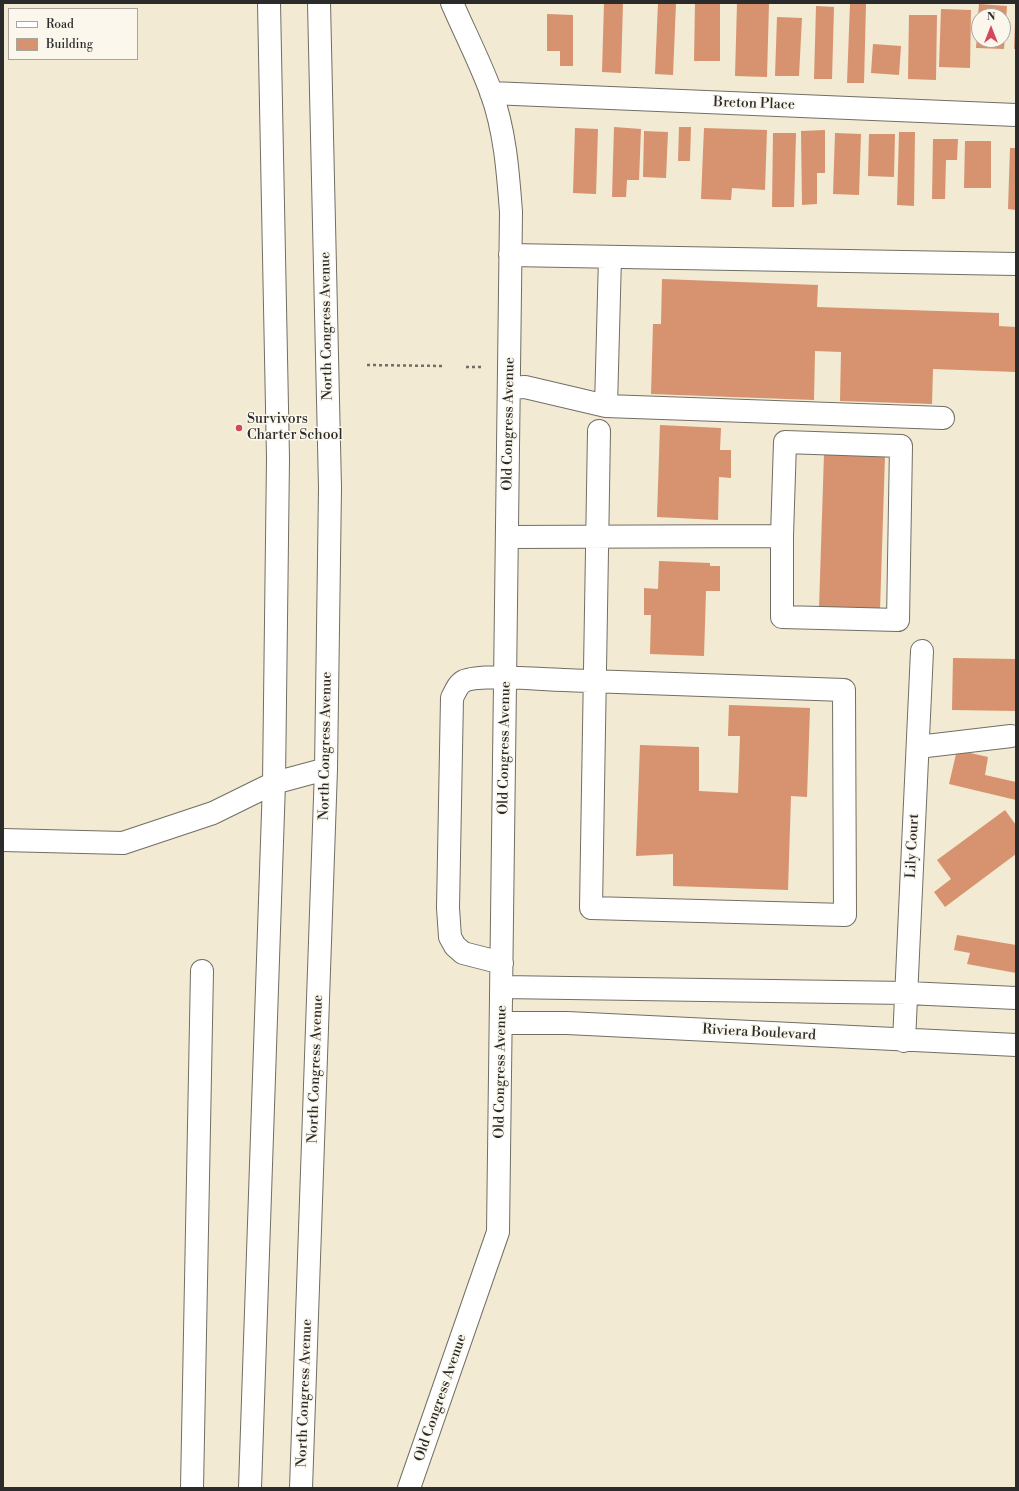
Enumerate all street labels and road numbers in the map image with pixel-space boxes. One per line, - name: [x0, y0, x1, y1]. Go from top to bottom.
- street label: Breton Place: [713, 94, 795, 114]
- street label: North Congress Avenue: [317, 252, 337, 400]
- street label: Old Congress Avenue: [499, 357, 519, 491]
- street label: North Congress Avenue: [316, 672, 336, 820]
- street label: Old Congress Avenue: [495, 681, 515, 815]
- street label: Lily Court: [903, 813, 923, 879]
- street label: North Congress Avenue: [305, 994, 327, 1144]
- street label: Old Congress Avenue: [491, 1005, 511, 1139]
- street label: Riviera Boulevard: [702, 1022, 816, 1044]
- street label: North Congress Avenue: [294, 1318, 316, 1468]
- street label: Old Congress Avenue: [411, 1332, 471, 1464]

